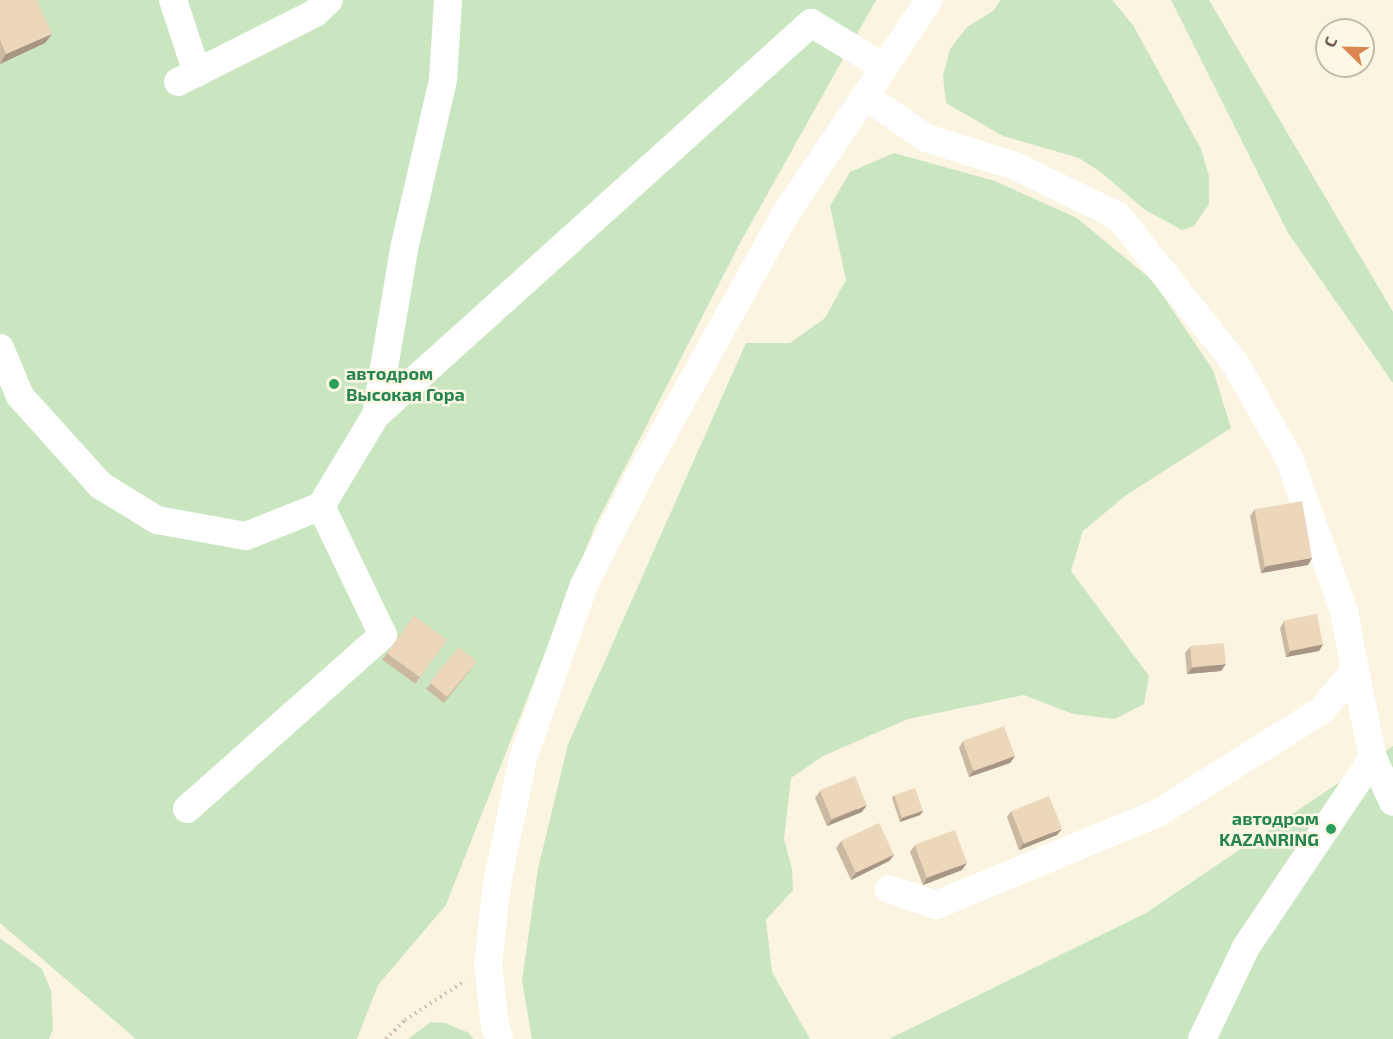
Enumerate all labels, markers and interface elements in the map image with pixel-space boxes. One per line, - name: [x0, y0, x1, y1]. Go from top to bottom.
- north arrow: [1315, 18, 1375, 78]
- text: С: [1319, 34, 1340, 50]
- place label: автодром Высокая Гора: [346, 363, 465, 406]
- marker: автодром Высокая Гора: [327, 377, 341, 391]
- place label: автодром KAZANRING: [1219, 808, 1319, 850]
- marker: автодром KAZANRING: [1324, 822, 1338, 836]

